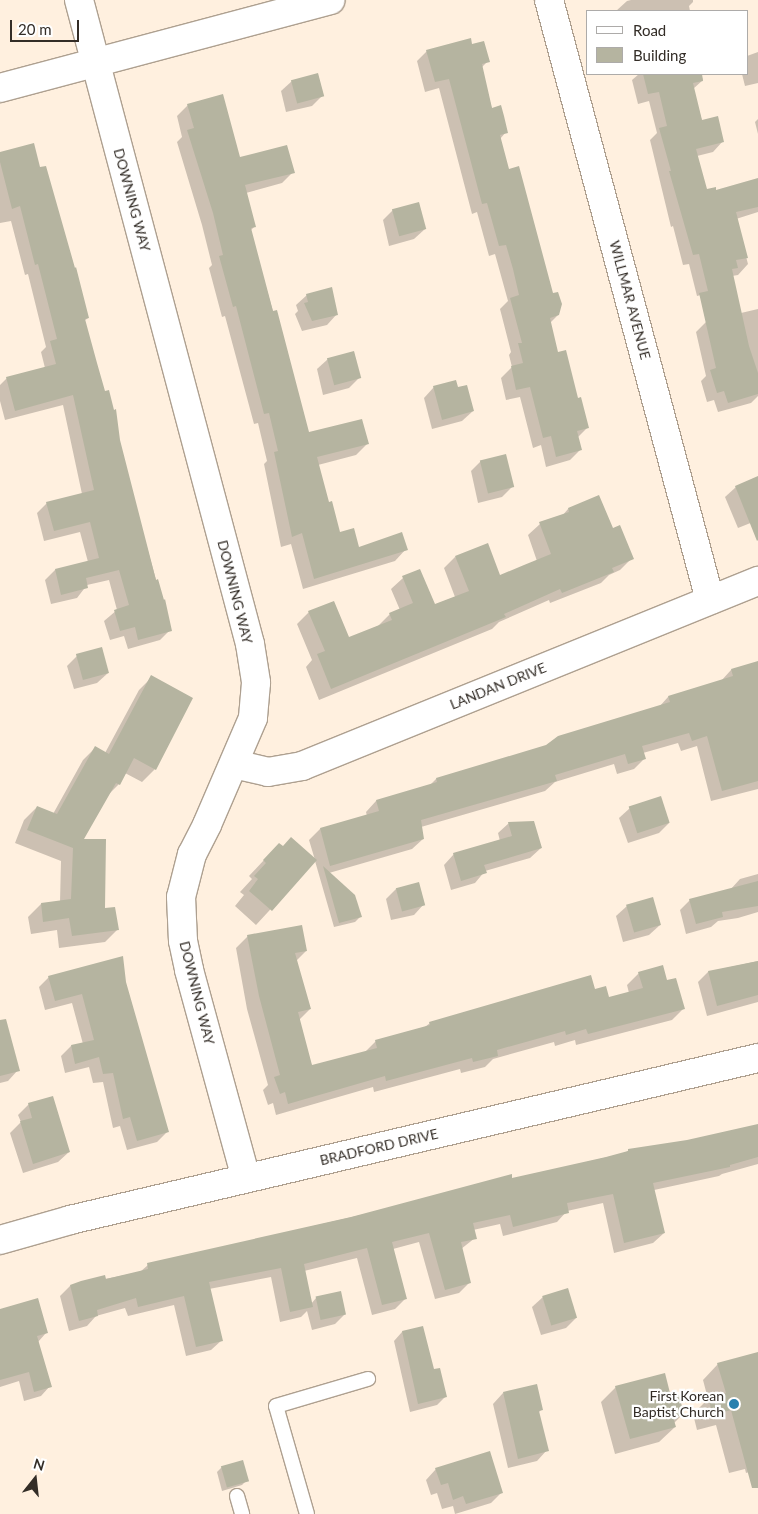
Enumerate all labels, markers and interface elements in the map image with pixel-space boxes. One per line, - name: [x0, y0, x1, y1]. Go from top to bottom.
- scale bar: [12, 10, 81, 42]
- legend: [586, 10, 748, 75]
- text: 20 m: [18, 20, 52, 38]
- text: Road: [633, 21, 666, 39]
- text: Building: [633, 46, 686, 64]
- street label: DOWNING WAY: [110, 146, 154, 254]
- street label: WILLMAR AVENUE: [606, 238, 654, 362]
- street label: DOWNING WAY: [214, 538, 256, 646]
- street label: LANDAN DRIVE: [447, 659, 549, 713]
- street label: DOWNING WAY: [176, 939, 218, 1047]
- street label: BRADFORD DRIVE: [318, 1125, 440, 1169]
- place label: First Korean Baptist Church: [633, 1388, 724, 1420]
- marker: First Korean Baptist Church: [728, 1398, 740, 1410]
- north arrow: [10, 1454, 60, 1504]
- text: N: [32, 1454, 47, 1474]

